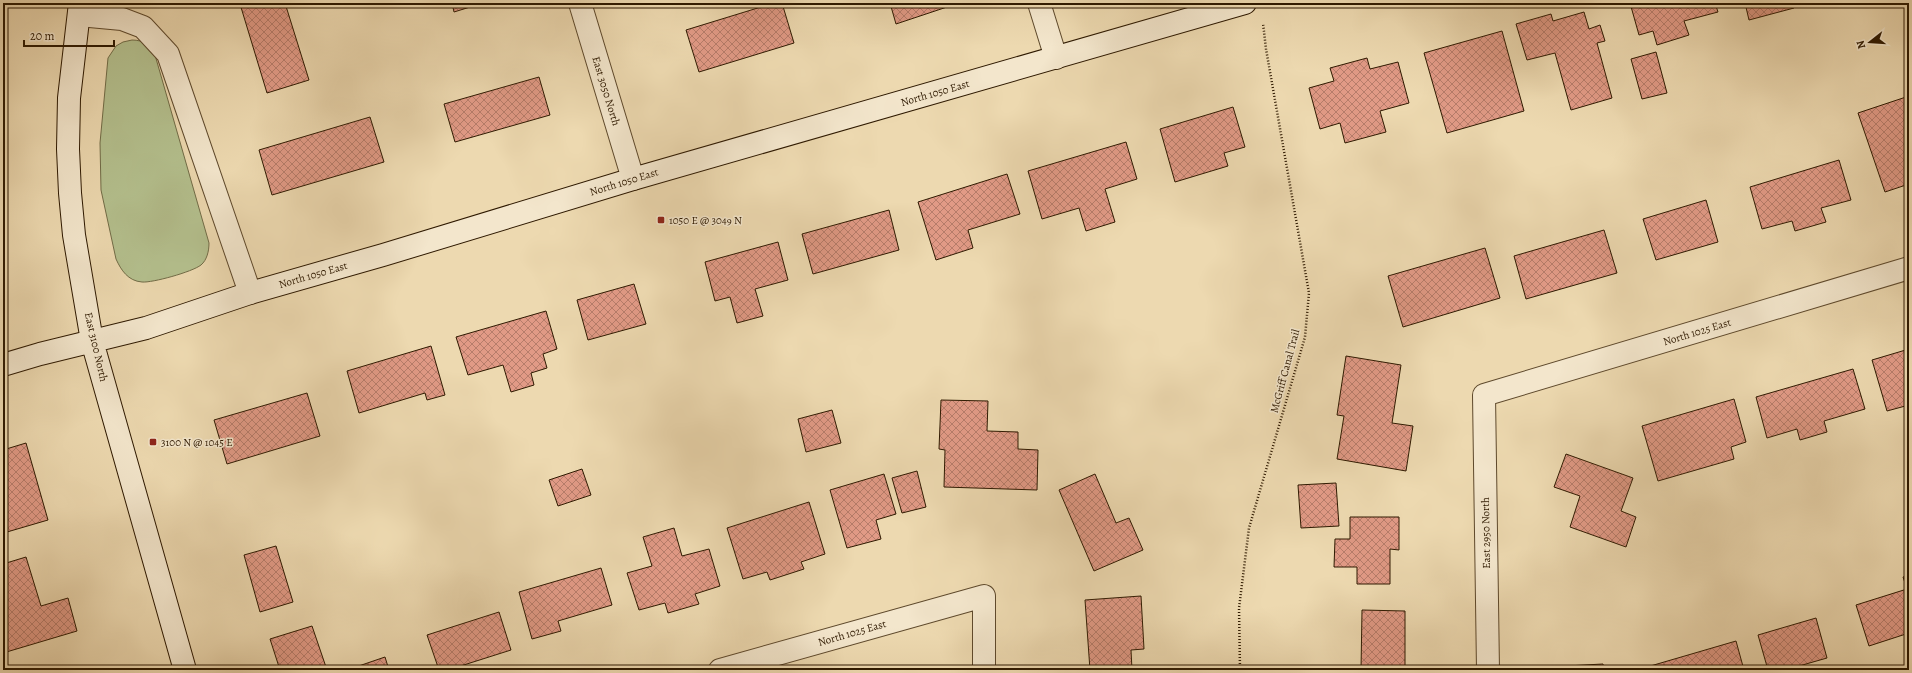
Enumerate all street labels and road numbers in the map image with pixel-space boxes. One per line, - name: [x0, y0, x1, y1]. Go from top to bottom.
- street label: East 3050 North: [588, 55, 624, 128]
- street label: North 1050 East: [899, 76, 972, 110]
- street label: North 1050 East: [588, 164, 660, 200]
- street label: North 1050 East: [277, 258, 350, 292]
- street label: East 3100 North: [81, 311, 111, 383]
- street label: North 1025 East: [1661, 314, 1733, 349]
- street label: McGriff Canal Trail: [1267, 327, 1303, 414]
- street label: East 2950 North: [1478, 497, 1494, 569]
- street label: North 1025 East: [816, 616, 888, 650]

